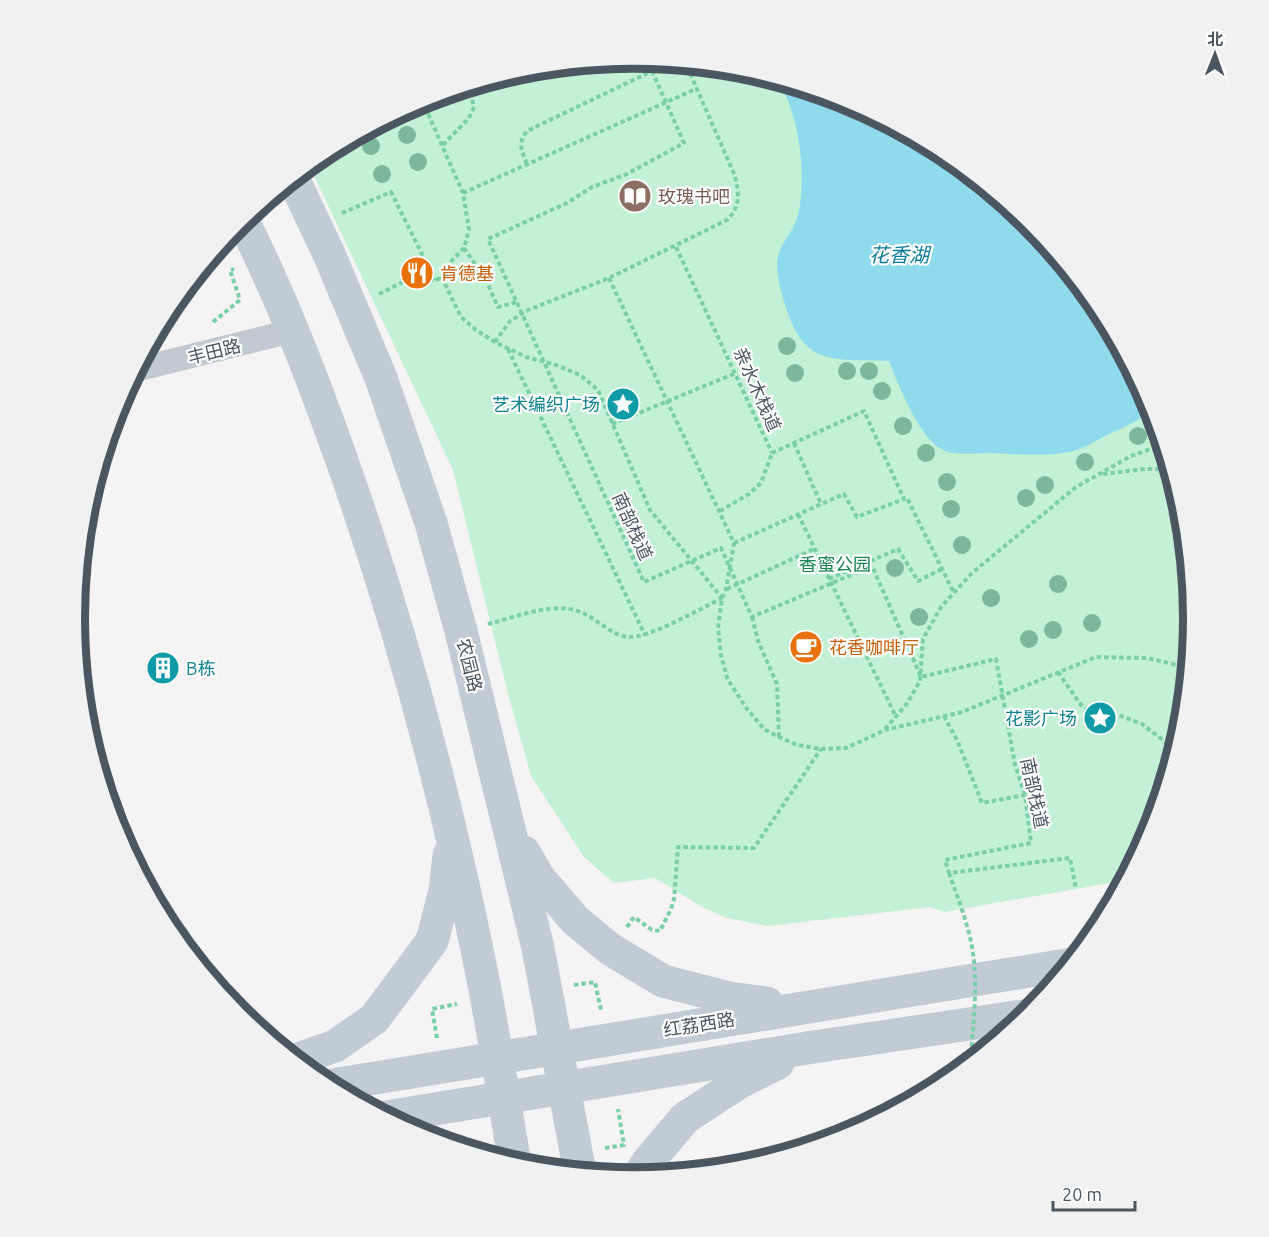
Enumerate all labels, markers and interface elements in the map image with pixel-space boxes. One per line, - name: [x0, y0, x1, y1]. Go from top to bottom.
- north arrow: [1185, 24, 1245, 84]
- text: 北: [1207, 30, 1223, 48]
- library icon: 玫瑰书吧: [617, 178, 653, 214]
- place label: 玫瑰书吧: [658, 186, 730, 206]
- water label: 花香湖: [869, 243, 932, 266]
- restaurant icon: 肯德基: [399, 255, 435, 291]
- place label: 肯德基: [440, 263, 494, 283]
- street label: 丰田路: [185, 335, 243, 367]
- street label: 亲水木栈道: [731, 344, 785, 434]
- place icon: 艺术编织广场: [605, 386, 641, 422]
- place label: 艺术编织广场: [492, 394, 600, 414]
- street label: 南部栈道: [609, 489, 657, 563]
- park label: 香蜜公园: [799, 554, 871, 574]
- cafe icon: 花香咖啡厅: [788, 629, 824, 665]
- street label: 农园路: [454, 636, 486, 694]
- place label: 花香咖啡厅: [829, 637, 919, 657]
- building icon: B栋: [145, 650, 181, 686]
- place label: B栋: [186, 658, 215, 678]
- place icon: 花影广场: [1082, 700, 1118, 736]
- place label: 花影广场: [1005, 708, 1077, 728]
- street label: 南部栈道: [1018, 756, 1052, 830]
- street label: 红荔西路: [662, 1008, 736, 1040]
- scale bar: [1053, 1174, 1136, 1212]
- text: 20 m: [1062, 1184, 1102, 1204]

